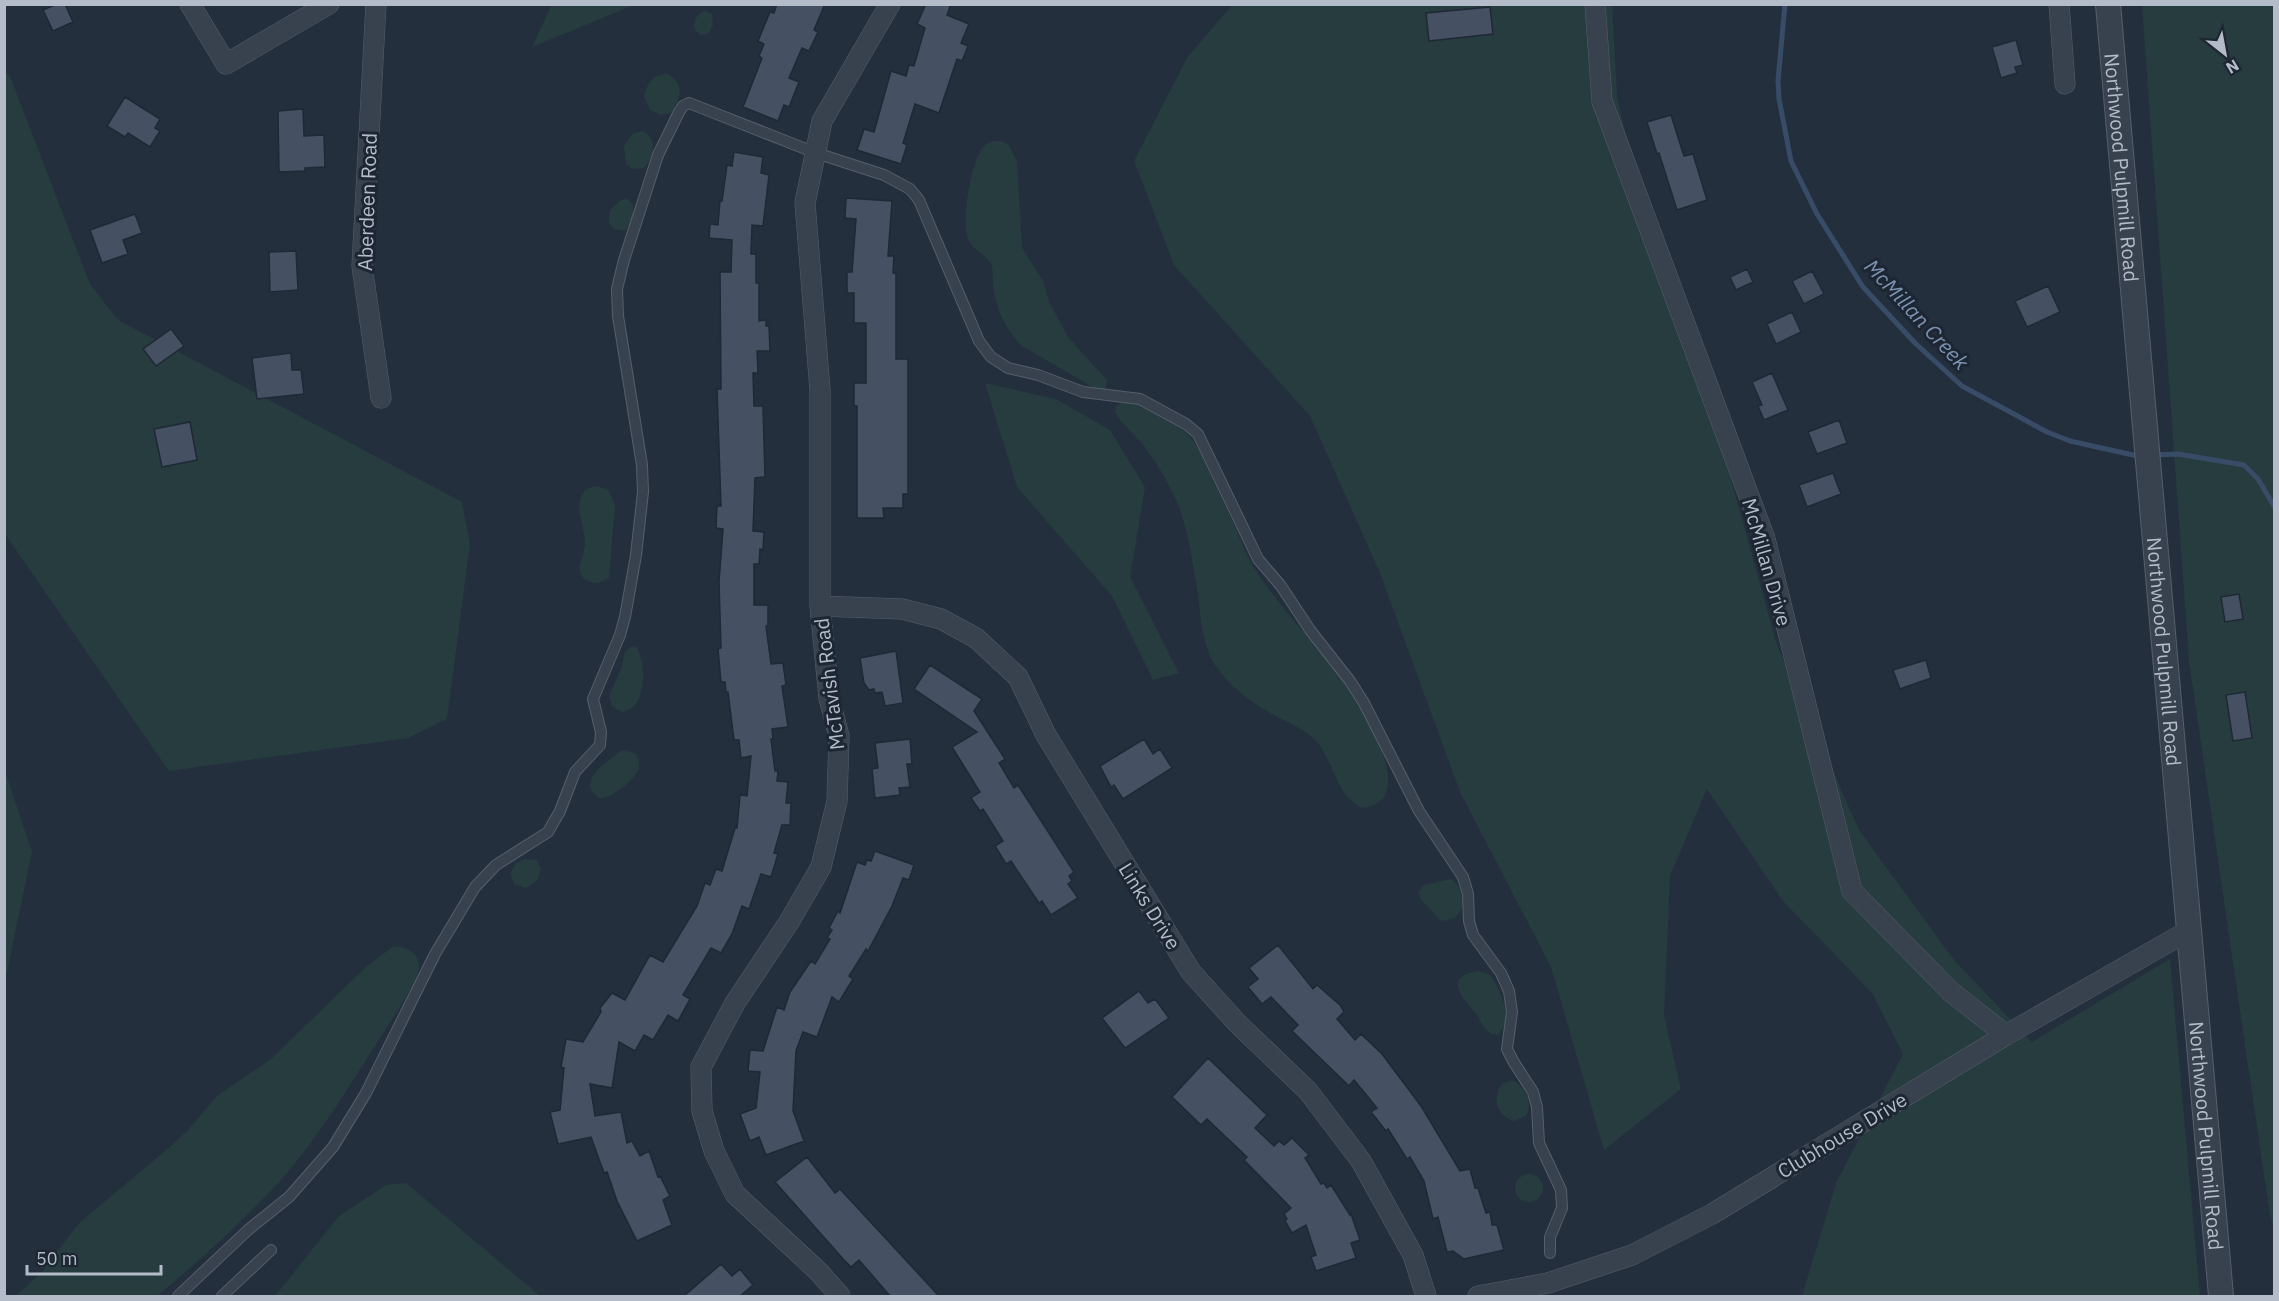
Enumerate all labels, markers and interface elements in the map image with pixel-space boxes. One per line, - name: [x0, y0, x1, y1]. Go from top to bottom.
- north arrow: [2195, 24, 2255, 84]
- street label: Northwood Pulpmill Road: [2099, 52, 2146, 283]
- text: N: [2223, 55, 2243, 78]
- street label: Aberdeen Road: [351, 132, 383, 272]
- water label: McMillan Creek: [1859, 253, 1976, 376]
- street label: McMillan Drive: [1736, 495, 1798, 629]
- street label: Northwood Pulpmill Road: [2141, 536, 2188, 767]
- street label: McTavish Road: [808, 617, 850, 751]
- street label: Links Drive: [1113, 857, 1187, 955]
- street label: Northwood Pulpmill Road: [2184, 1020, 2230, 1251]
- street label: Clubhouse Drive: [1772, 1086, 1912, 1184]
- scale bar: [27, 1238, 160, 1276]
- text: 50 m: [36, 1247, 78, 1270]

